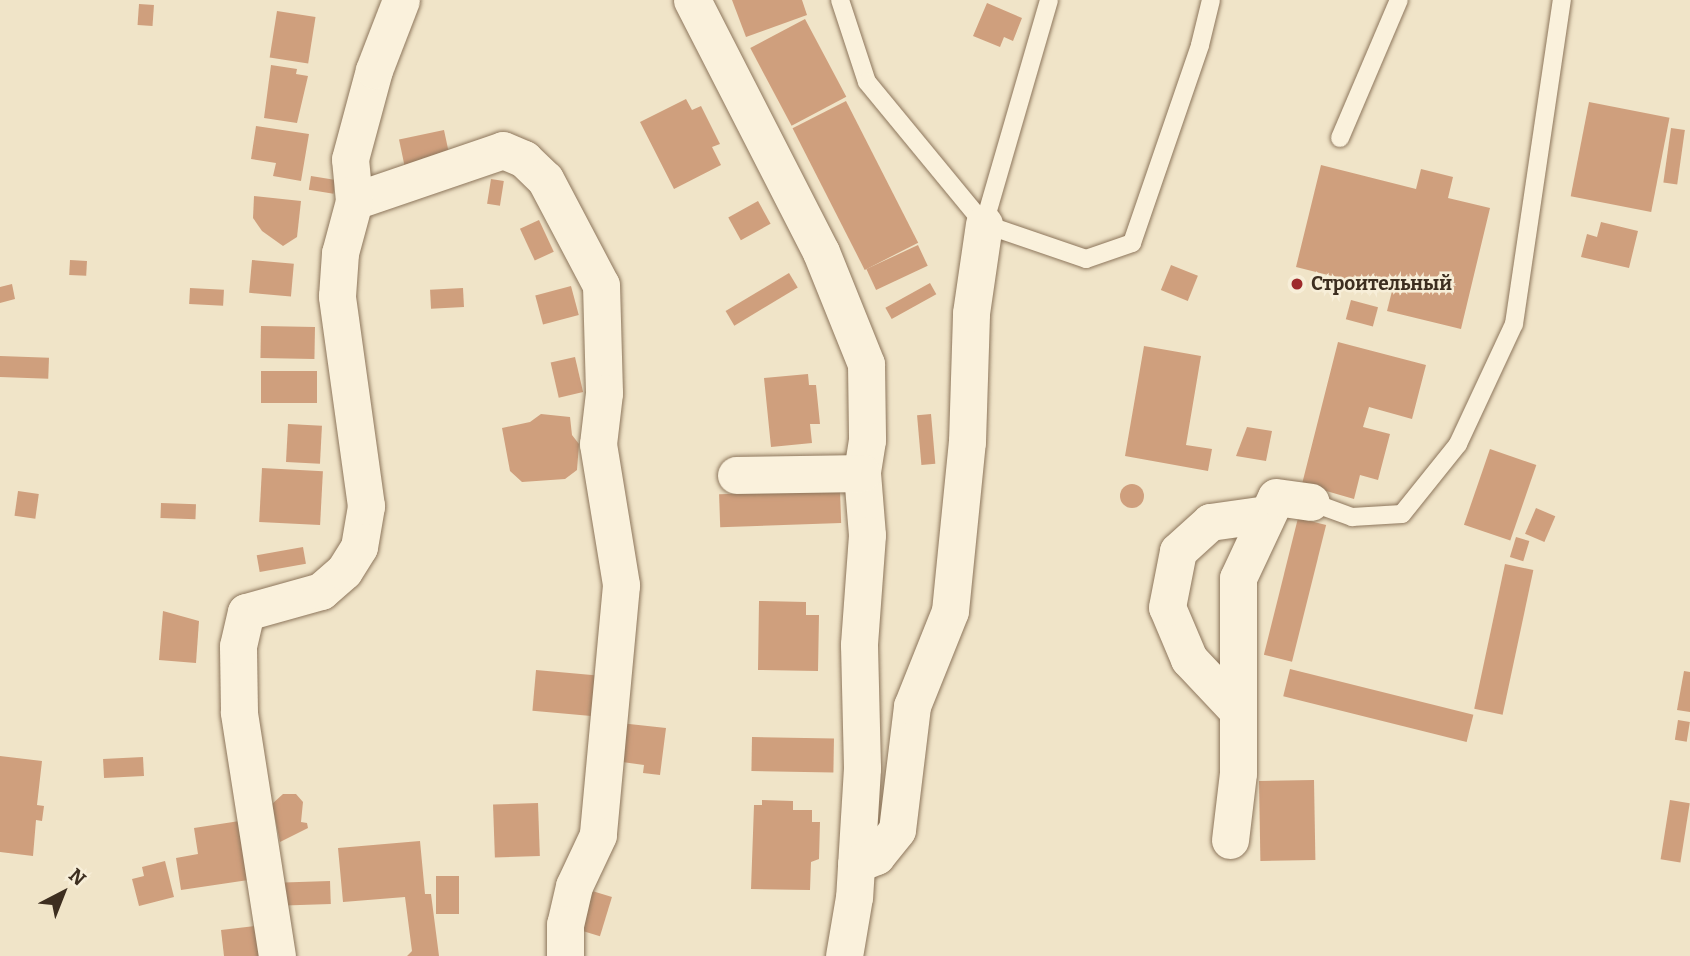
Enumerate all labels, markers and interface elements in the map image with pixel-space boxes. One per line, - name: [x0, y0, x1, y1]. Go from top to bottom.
- place label: Строительный: [1311, 273, 1452, 295]
- marker: Строительный: [1289, 276, 1305, 292]
- north arrow: [28, 858, 98, 928]
- text: N: [64, 864, 91, 890]

